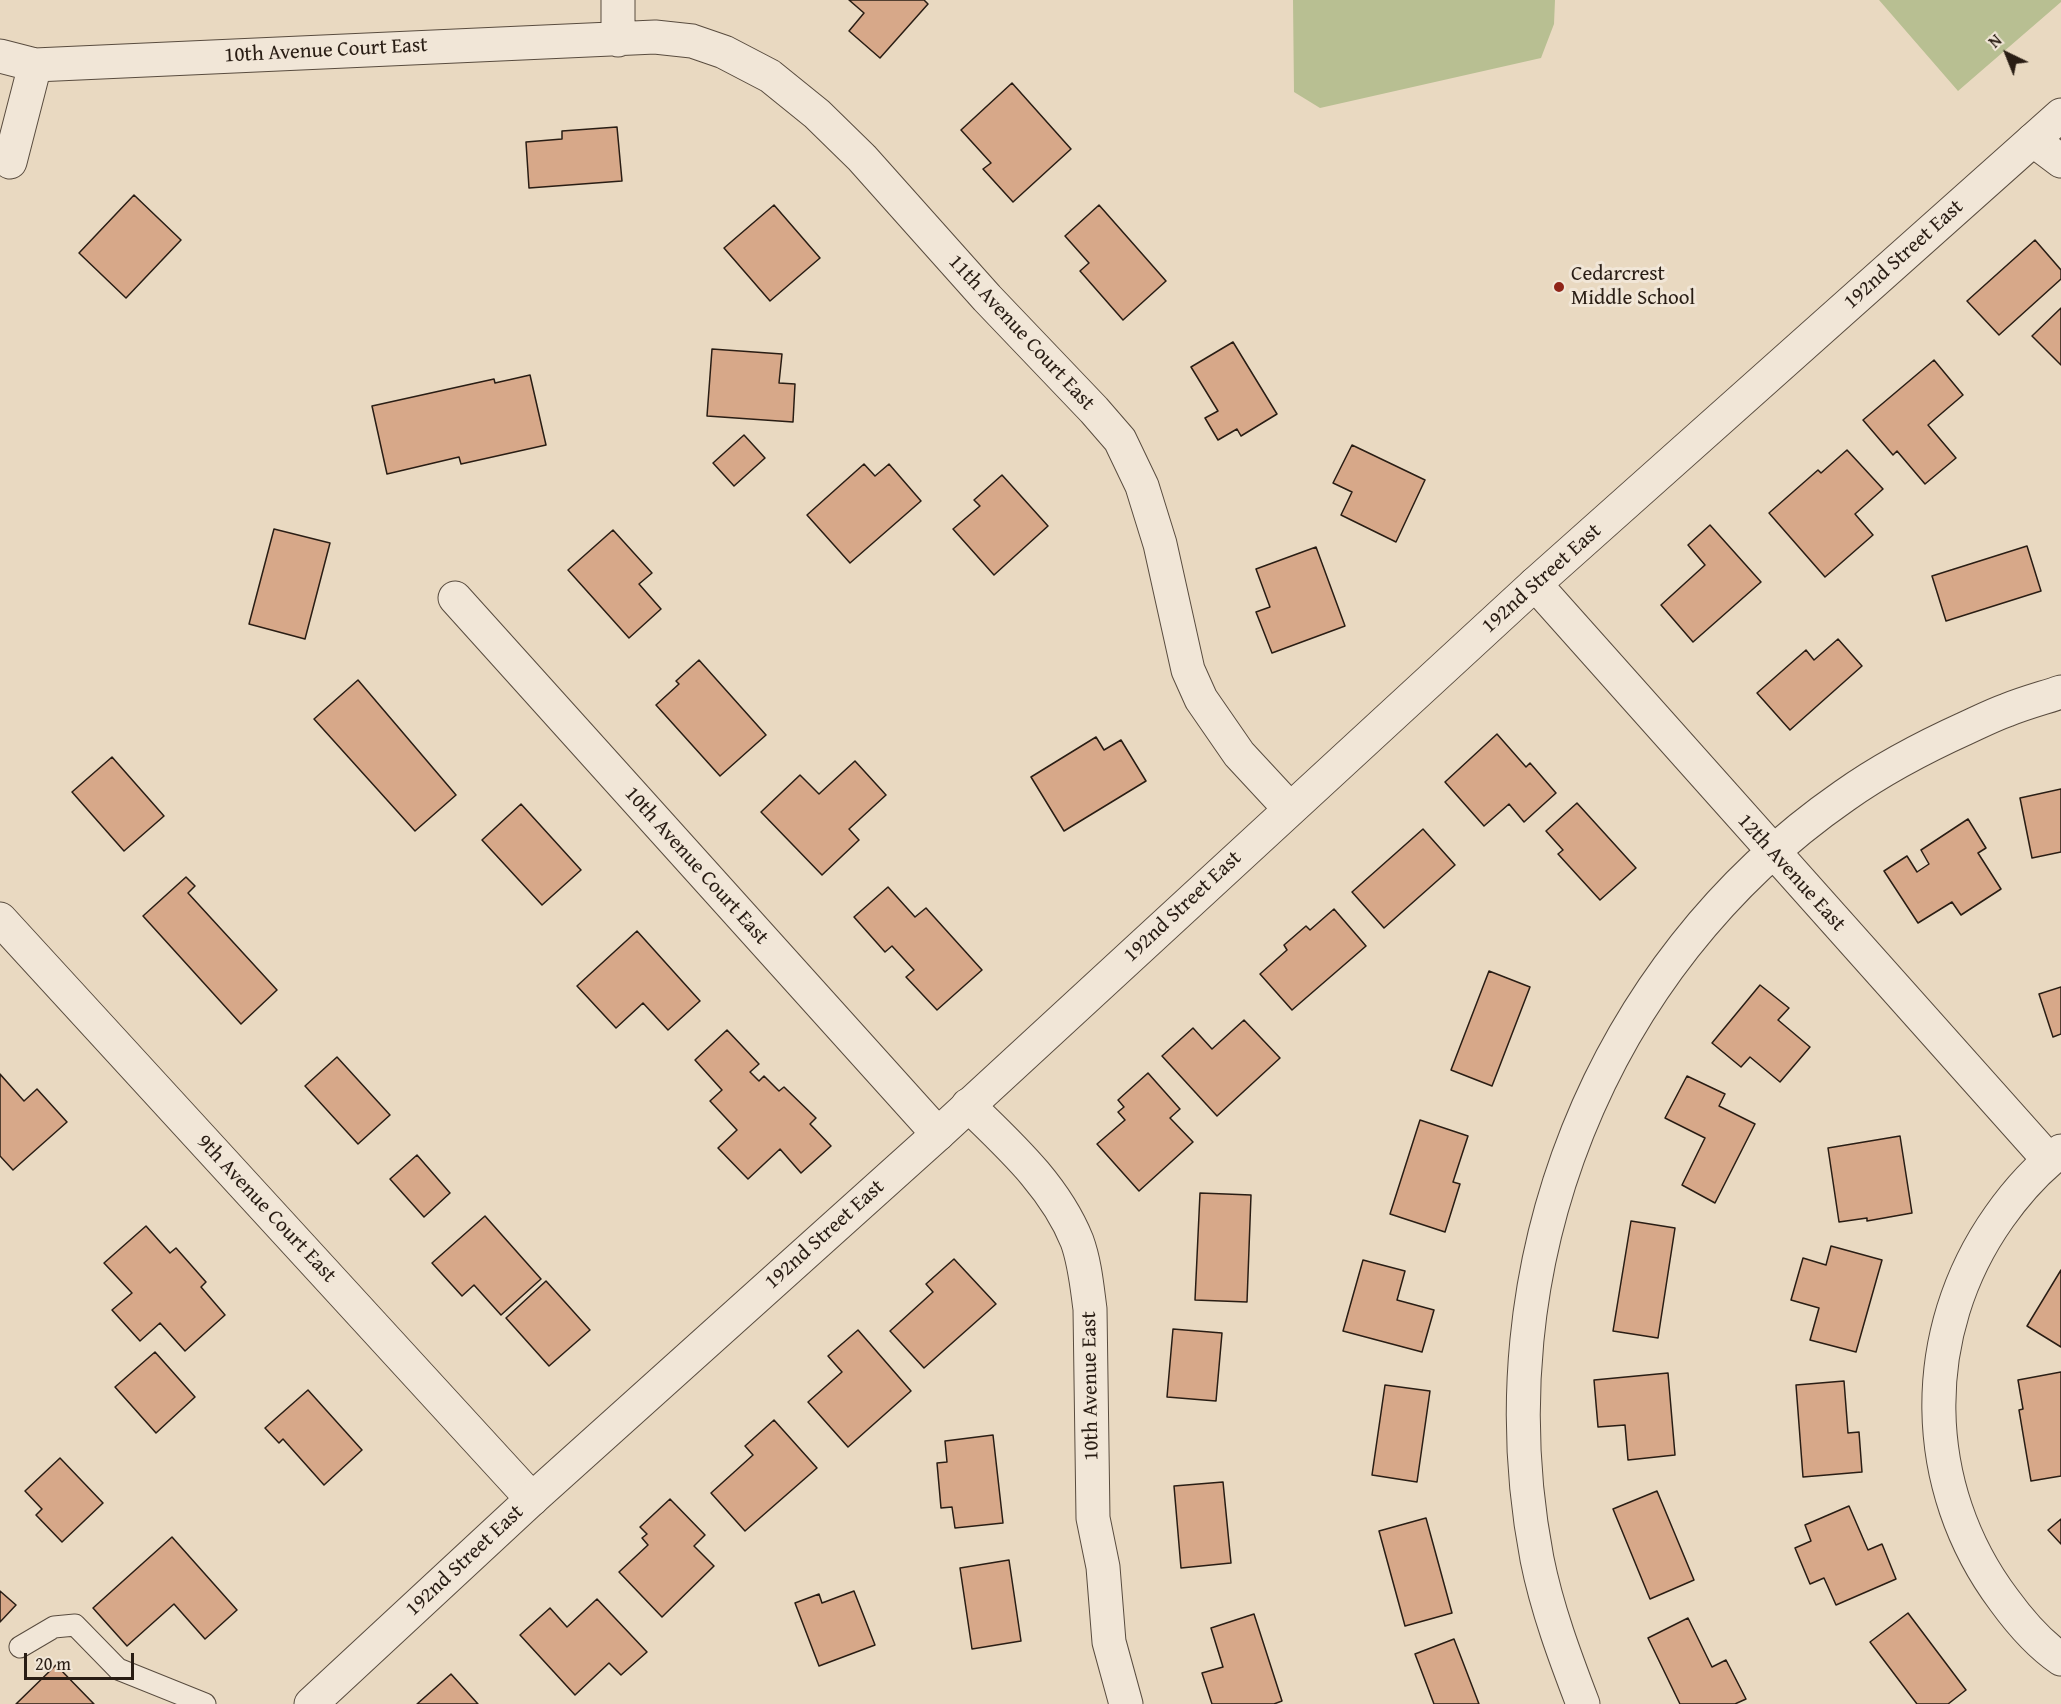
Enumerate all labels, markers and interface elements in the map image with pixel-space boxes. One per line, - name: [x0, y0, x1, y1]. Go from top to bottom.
- north arrow: [1977, 24, 2037, 84]
- text: N: [1983, 28, 2007, 53]
- street label: 10th Avenue Court East: [224, 33, 428, 69]
- street label: 192nd Street East: [1839, 195, 1969, 315]
- street label: 11th Avenue Court East: [942, 250, 1100, 416]
- place label: Cedarcrest Middle School: [1571, 262, 1695, 312]
- marker: Cedarcrest Middle School: [1552, 280, 1566, 294]
- street label: 192nd Street East: [1477, 519, 1607, 639]
- street label: 10th Avenue Court East: [618, 782, 774, 950]
- street label: 12th Avenue East: [1732, 809, 1850, 937]
- street label: 192nd Street East: [1119, 846, 1247, 968]
- street label: 9th Avenue Court East: [191, 1130, 341, 1288]
- street label: 192nd Street East: [760, 1175, 890, 1295]
- street label: 10th Avenue East: [1077, 1311, 1105, 1461]
- street label: 192nd Street East: [401, 1500, 529, 1622]
- scale bar: [27, 1641, 136, 1679]
- text: 20 m: [35, 1650, 71, 1677]

